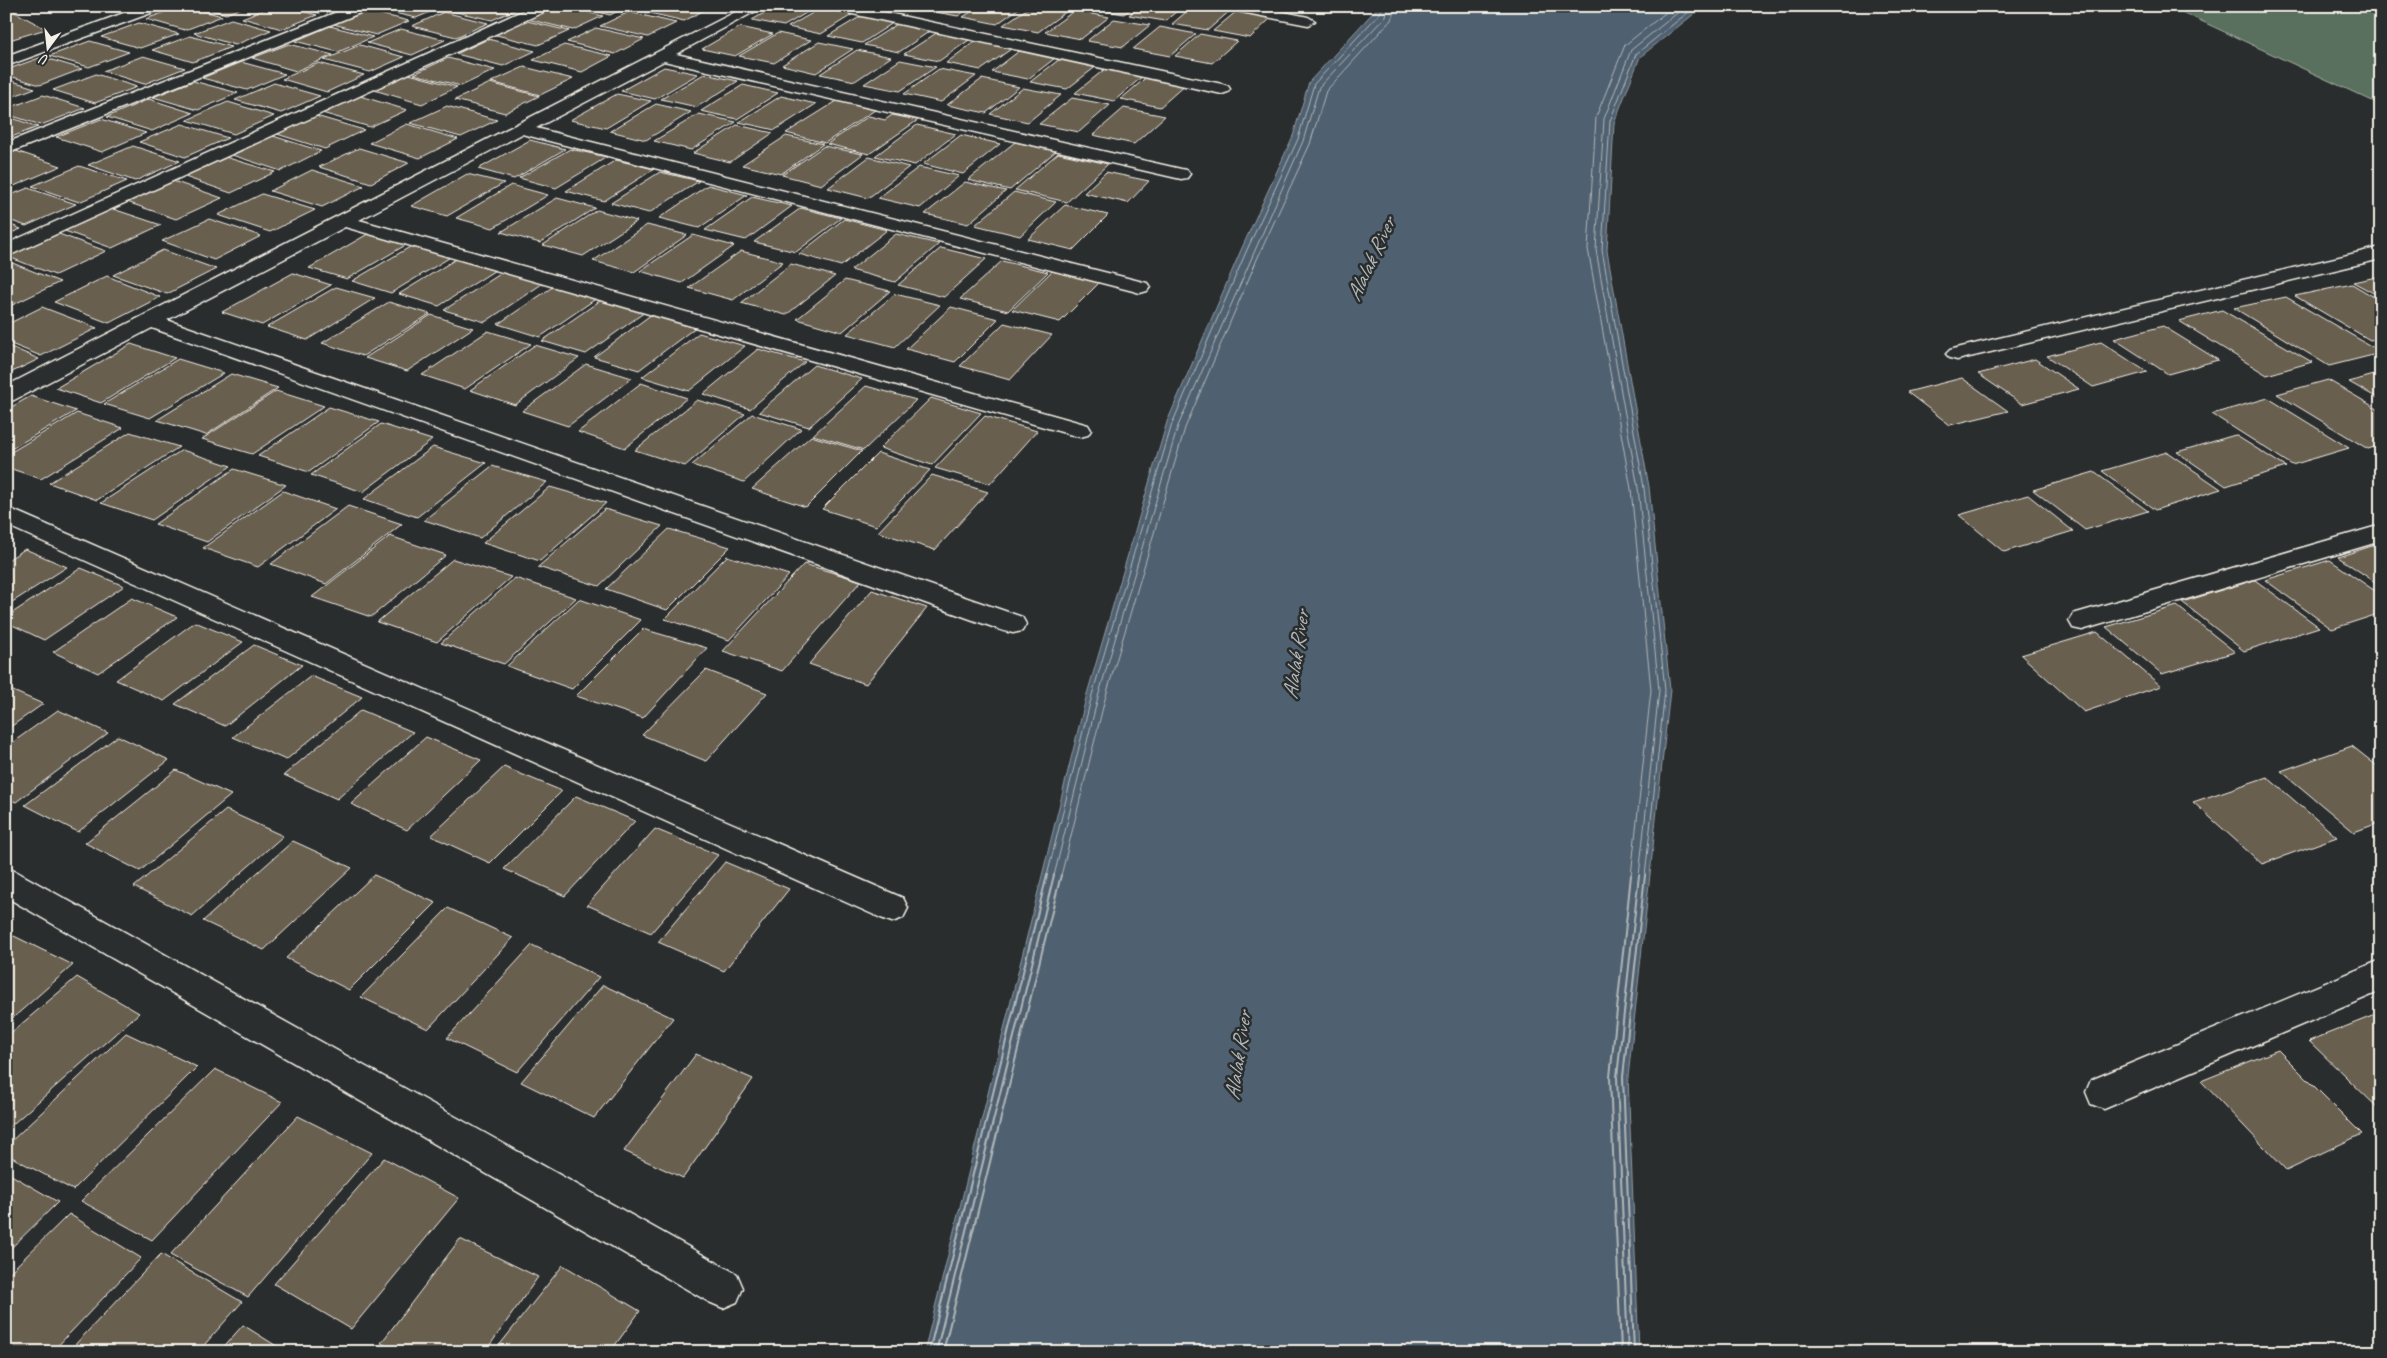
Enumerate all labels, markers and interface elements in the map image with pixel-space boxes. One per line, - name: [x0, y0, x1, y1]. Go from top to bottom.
- north arrow: [22, 22, 72, 72]
- text: U: [36, 50, 50, 69]
- water label: Alalak River: [1340, 211, 1404, 305]
- water label: Alalak River: [1276, 606, 1316, 701]
- water label: Alalak River: [1218, 1007, 1258, 1102]

